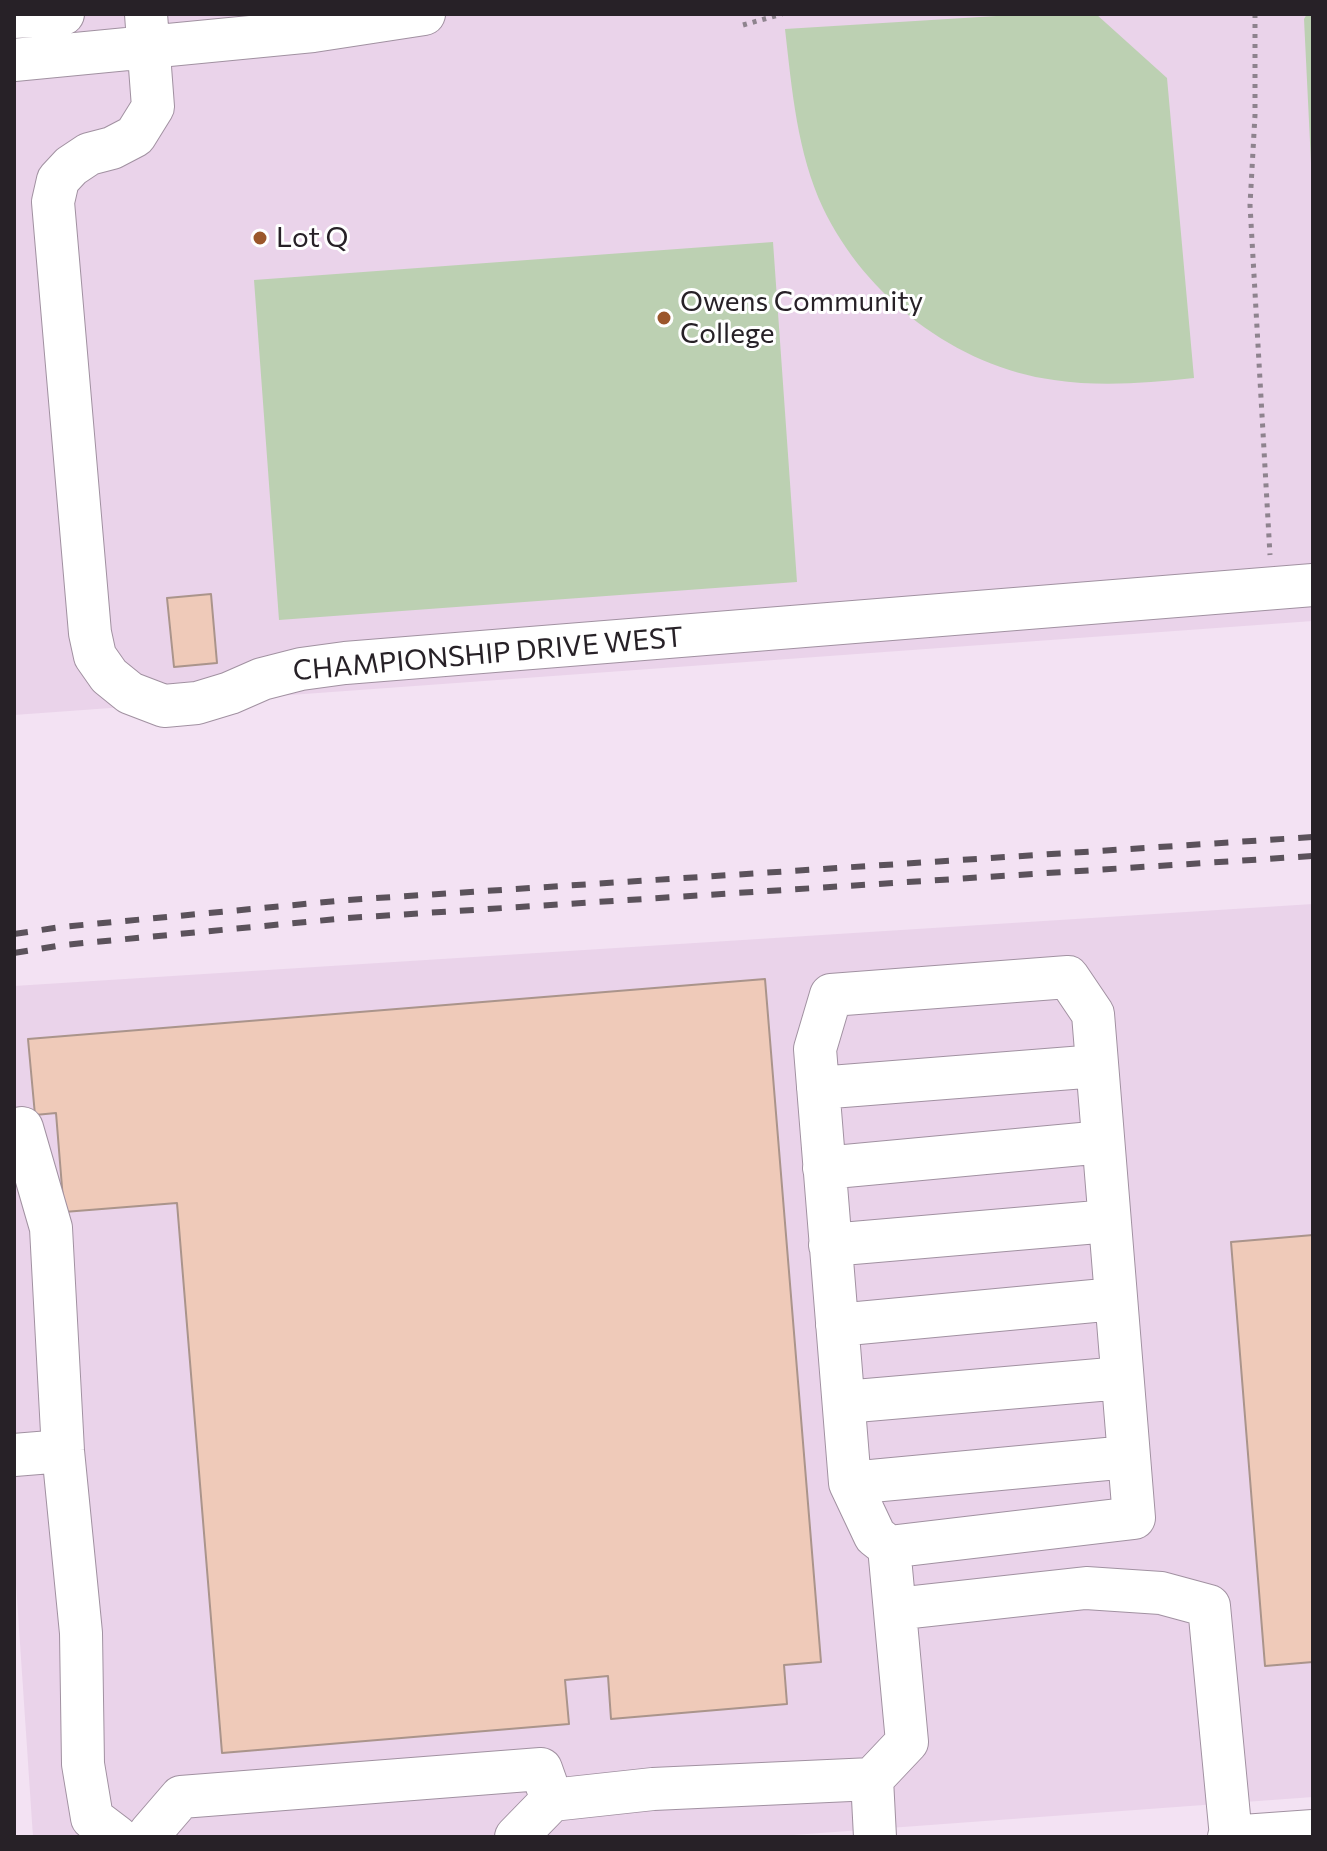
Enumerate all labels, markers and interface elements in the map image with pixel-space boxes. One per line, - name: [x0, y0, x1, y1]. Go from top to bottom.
- place label: Lot Q: [276, 221, 348, 255]
- marker: Lot Q: [251, 229, 269, 247]
- place label: Owens Community College: [680, 285, 923, 351]
- marker: Owens Community College: [655, 309, 673, 327]
- street label: CHAMPIONSHIP DRIVE WEST: [292, 620, 684, 688]

